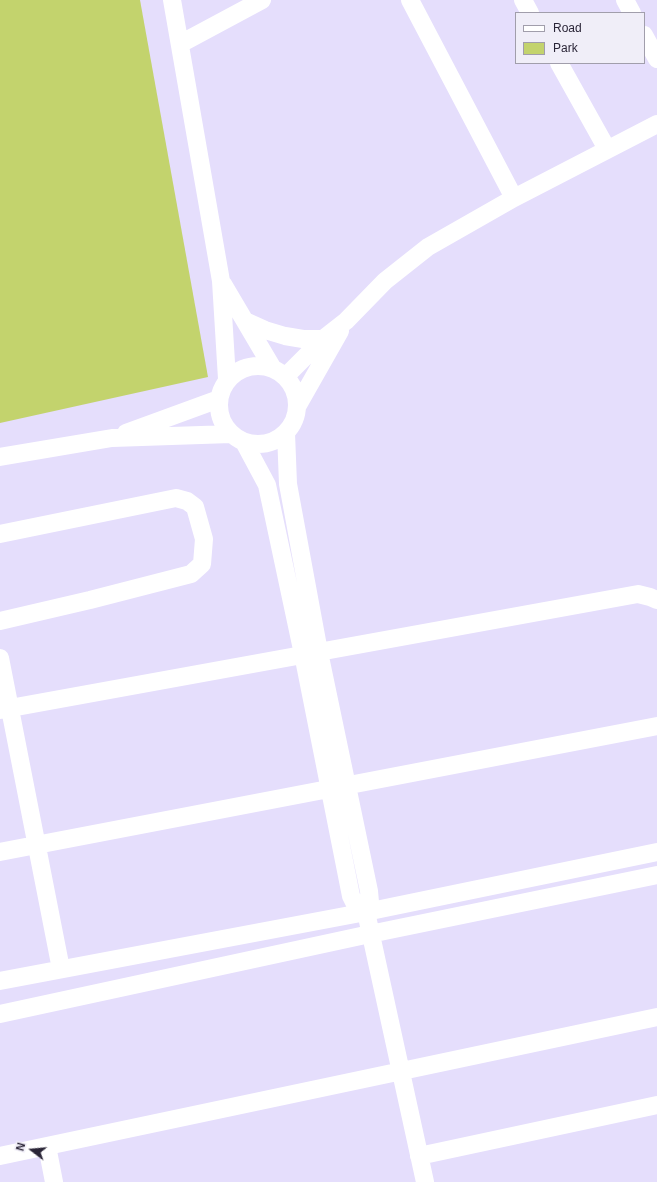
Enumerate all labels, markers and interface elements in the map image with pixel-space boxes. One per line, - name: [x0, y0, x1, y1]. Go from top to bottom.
- legend: [515, 12, 645, 64]
- text: Road: [553, 21, 582, 35]
- text: Park: [553, 41, 578, 55]
- north arrow: [12, 1130, 52, 1170]
- text: N: [14, 1141, 27, 1152]

